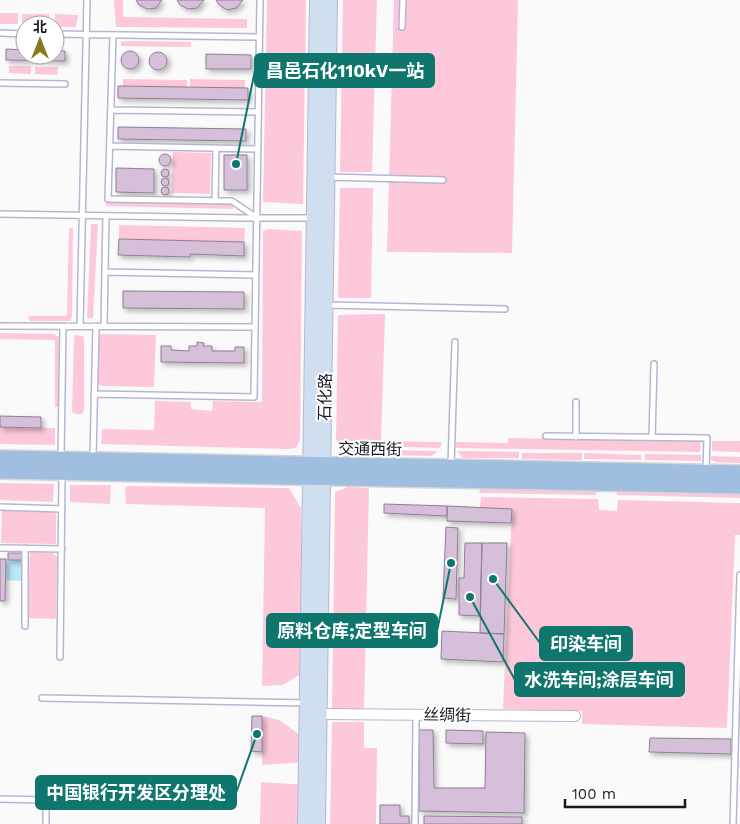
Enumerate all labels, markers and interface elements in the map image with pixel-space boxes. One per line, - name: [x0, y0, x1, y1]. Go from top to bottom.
- north arrow: [15, 15, 65, 65]
- text: 北: [33, 19, 47, 35]
- callout: 昌邑石化110kV一站: [255, 54, 434, 87]
- text: 昌邑石化110kV一站: [266, 60, 424, 81]
- street label: 石化路: [315, 373, 335, 421]
- street label: 交通西街: [338, 439, 402, 459]
- callout: 原料仓库;定型车间: [267, 614, 437, 647]
- text: 原料仓库;定型车间: [277, 620, 427, 641]
- callout: 印染车间: [540, 627, 632, 660]
- text: 印染车间: [550, 633, 622, 654]
- callout: 水洗车间;涂层车间: [515, 663, 684, 696]
- text: 水洗车间;涂层车间: [524, 669, 674, 690]
- street label: 丝绸街: [423, 705, 471, 725]
- callout: 中国银行开发区分理处: [36, 776, 236, 809]
- scale bar: [565, 776, 685, 808]
- text: 中国银行开发区分理处: [46, 782, 226, 803]
- text: 100 m: [572, 785, 616, 803]

